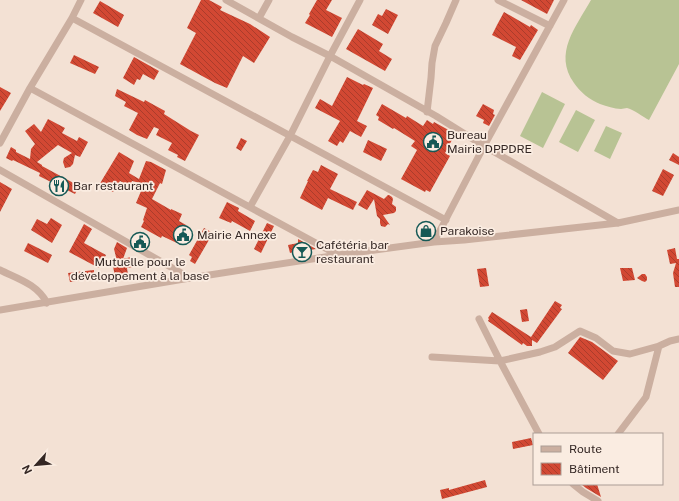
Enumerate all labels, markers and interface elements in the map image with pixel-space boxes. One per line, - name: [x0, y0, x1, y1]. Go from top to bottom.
- place label: Bureau Mairie DPPDRE: [447, 128, 532, 156]
- public building icon: Bureau Mairie DPPDRE: [422, 131, 444, 153]
- restaurant icon: Bar restaurant: [48, 175, 70, 197]
- place label: Bar restaurant: [73, 179, 154, 193]
- shop icon: Parakoise: [415, 220, 437, 242]
- public building icon: Mairie Annexe: [172, 224, 194, 246]
- place label: Parakoise: [440, 224, 495, 238]
- place label: Mairie Annexe: [197, 228, 277, 242]
- public building icon: Mutuelle pour le développement à la base: [129, 231, 151, 253]
- place label: Cafétéria bar restaurant: [316, 238, 389, 266]
- bar icon: Cafétéria bar restaurant: [291, 241, 313, 263]
- place label: Mutuelle pour le développement à la base: [71, 255, 209, 283]
- legend: [533, 433, 663, 485]
- text: Route: [569, 442, 602, 456]
- north arrow: [16, 445, 56, 485]
- text: Bâtiment: [569, 462, 620, 476]
- text: N: [20, 463, 34, 476]

